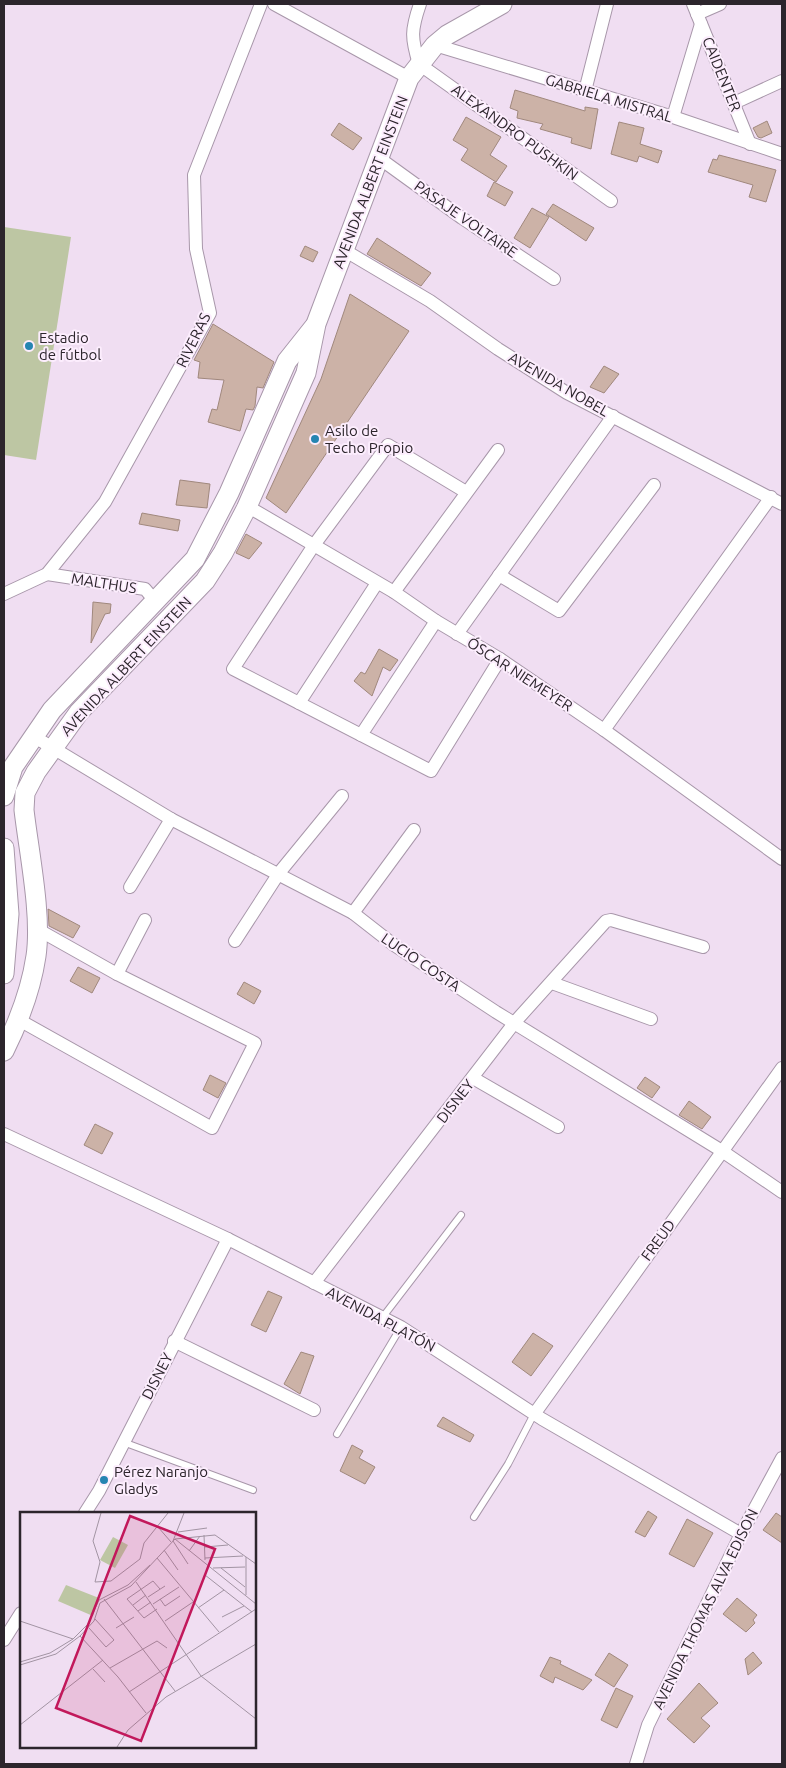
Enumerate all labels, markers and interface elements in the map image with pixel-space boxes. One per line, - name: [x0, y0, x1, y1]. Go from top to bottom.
- street label: CAIDENTER: [699, 34, 745, 114]
- street label: GABRIELA MISTRAL: [543, 71, 675, 126]
- street label: ALEXANDRO PUSHKIN: [448, 80, 582, 184]
- street label: AVENIDA ALBERT EINSTEIN: [329, 93, 411, 271]
- street label: PASAJE VOLTAIRE: [411, 177, 521, 261]
- street label: RIVERAS: [172, 310, 214, 370]
- place label: Estadio de fútbol: [39, 329, 101, 363]
- marker: Estadio de fútbol: [23, 340, 35, 352]
- street label: AVENIDA NOBEL: [506, 348, 612, 420]
- place label: Asilo de Techo Propio: [325, 422, 413, 456]
- marker: Asilo de Techo Propio: [309, 433, 321, 445]
- street label: MALTHUS: [70, 569, 138, 597]
- street label: AVENIDA ALBERT EINSTEIN: [57, 593, 195, 739]
- street label: ÓSCAR NIEMEYER: [464, 634, 576, 714]
- street label: LUCIO COSTA: [378, 929, 464, 995]
- street label: DISNEY: [433, 1076, 477, 1126]
- street label: FREUD: [637, 1216, 679, 1264]
- street label: AVENIDA PLATÓN: [323, 1283, 439, 1355]
- street label: DISNEY: [138, 1350, 176, 1402]
- place label: Pérez Naranjo Gladys: [114, 1463, 208, 1497]
- marker: Pérez Naranjo Gladys: [98, 1474, 110, 1486]
- street label: AVENIDA THOMAS ALVA EDISON: [649, 1506, 761, 1712]
- inset map: [20, 1512, 256, 1748]

